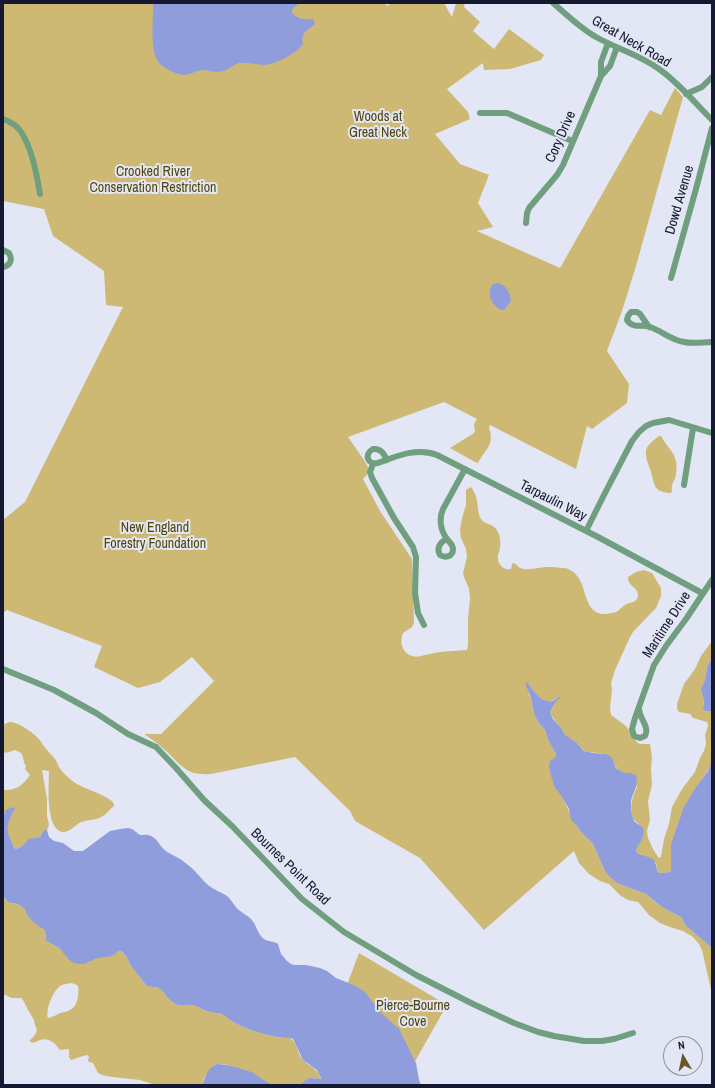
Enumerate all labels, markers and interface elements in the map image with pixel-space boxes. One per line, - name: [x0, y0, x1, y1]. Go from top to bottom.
- street label: Great Neck Road: [588, 13, 674, 71]
- park label: Woods at Great Neck: [349, 109, 407, 142]
- street label: Cory Drive: [542, 109, 580, 165]
- street label: Dowd Avenue: [662, 163, 698, 237]
- park label: Crooked River Conservation Restriction: [90, 164, 216, 196]
- street label: Tarpaulin Way: [517, 477, 589, 525]
- park label: New England Forestry Foundation: [104, 520, 206, 552]
- street label: Maritime Drive: [639, 589, 695, 661]
- street label: Bournes Point Road: [247, 825, 333, 909]
- park label: Pierce-Bourne Cove: [376, 998, 450, 1030]
- north arrow: [663, 1036, 703, 1076]
- text: N: [677, 1038, 686, 1053]

